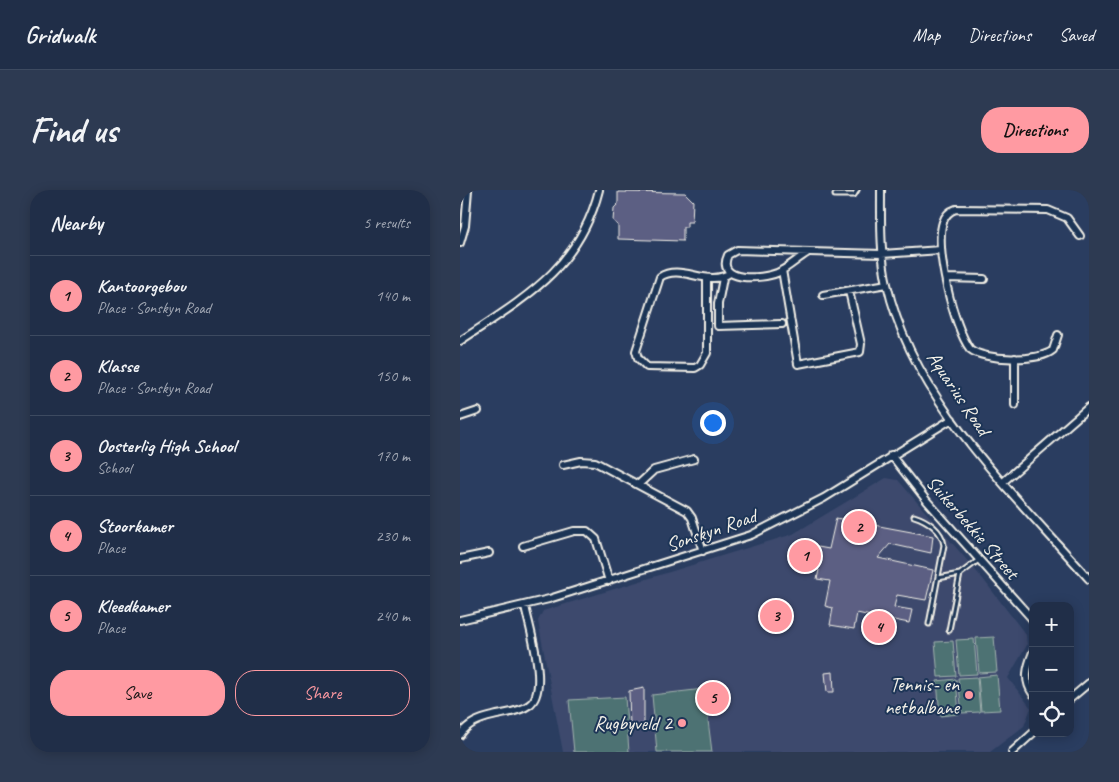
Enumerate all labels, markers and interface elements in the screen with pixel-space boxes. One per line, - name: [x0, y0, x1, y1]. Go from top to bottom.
- text: Gridwalk: [25, 20, 95, 50]
- text: Map: [913, 24, 940, 46]
- text: Directions: [968, 24, 1031, 46]
- text: Saved: [1059, 24, 1094, 46]
- button: Directions: [981, 107, 1089, 153]
- text: Find us: [30, 108, 117, 153]
- text: Nearby: [50, 210, 103, 236]
- text: 5 results: [363, 213, 410, 233]
- text: Kantoorgebou: [97, 274, 186, 298]
- text: 1: [62, 286, 70, 306]
- text: 140 m: [376, 286, 410, 306]
- text: Place · Sonskyn Road: [97, 298, 211, 318]
- street label: Aquarius Road: [921, 346, 998, 443]
- text: Klasse: [97, 354, 138, 378]
- text: 2: [62, 366, 70, 386]
- text: 150 m: [376, 366, 410, 386]
- text: Place · Sonskyn Road: [97, 378, 211, 398]
- your location: [700, 410, 726, 436]
- text: Oosterlig High School: [97, 434, 236, 458]
- text: 3: [62, 446, 70, 466]
- text: 170 m: [376, 446, 410, 466]
- text: School: [97, 458, 131, 478]
- street label: Suikerbekkie Street: [921, 470, 1026, 586]
- street label: Sonskyn Road: [663, 502, 763, 558]
- pin: 2: [843, 508, 875, 546]
- text: Stoorkamer: [97, 514, 173, 538]
- text: 4: [62, 526, 70, 546]
- text: 230 m: [376, 526, 410, 546]
- pin: 1: [789, 537, 821, 575]
- text: Place: [97, 538, 125, 558]
- text: Kleedkamer: [97, 594, 170, 618]
- pin: 3: [760, 597, 792, 635]
- map controls: [1029, 602, 1074, 737]
- button: +: [1029, 602, 1074, 647]
- text: 5: [63, 606, 69, 626]
- text: 240 m: [376, 606, 410, 626]
- pin: 4: [863, 608, 895, 646]
- text: Place: [97, 618, 125, 638]
- button: −: [1029, 647, 1074, 692]
- button: Save: [50, 670, 225, 716]
- button: Share: [235, 670, 410, 716]
- place label: Tennis- en netbalbane: [884, 672, 960, 720]
- pin: 5: [697, 679, 729, 717]
- marker: Tennis- en netbalbane: [963, 689, 975, 701]
- button: locate: [1029, 692, 1074, 737]
- place label: Rugbyveld 2: [594, 711, 674, 736]
- marker: Rugbyveld 2: [676, 717, 688, 729]

